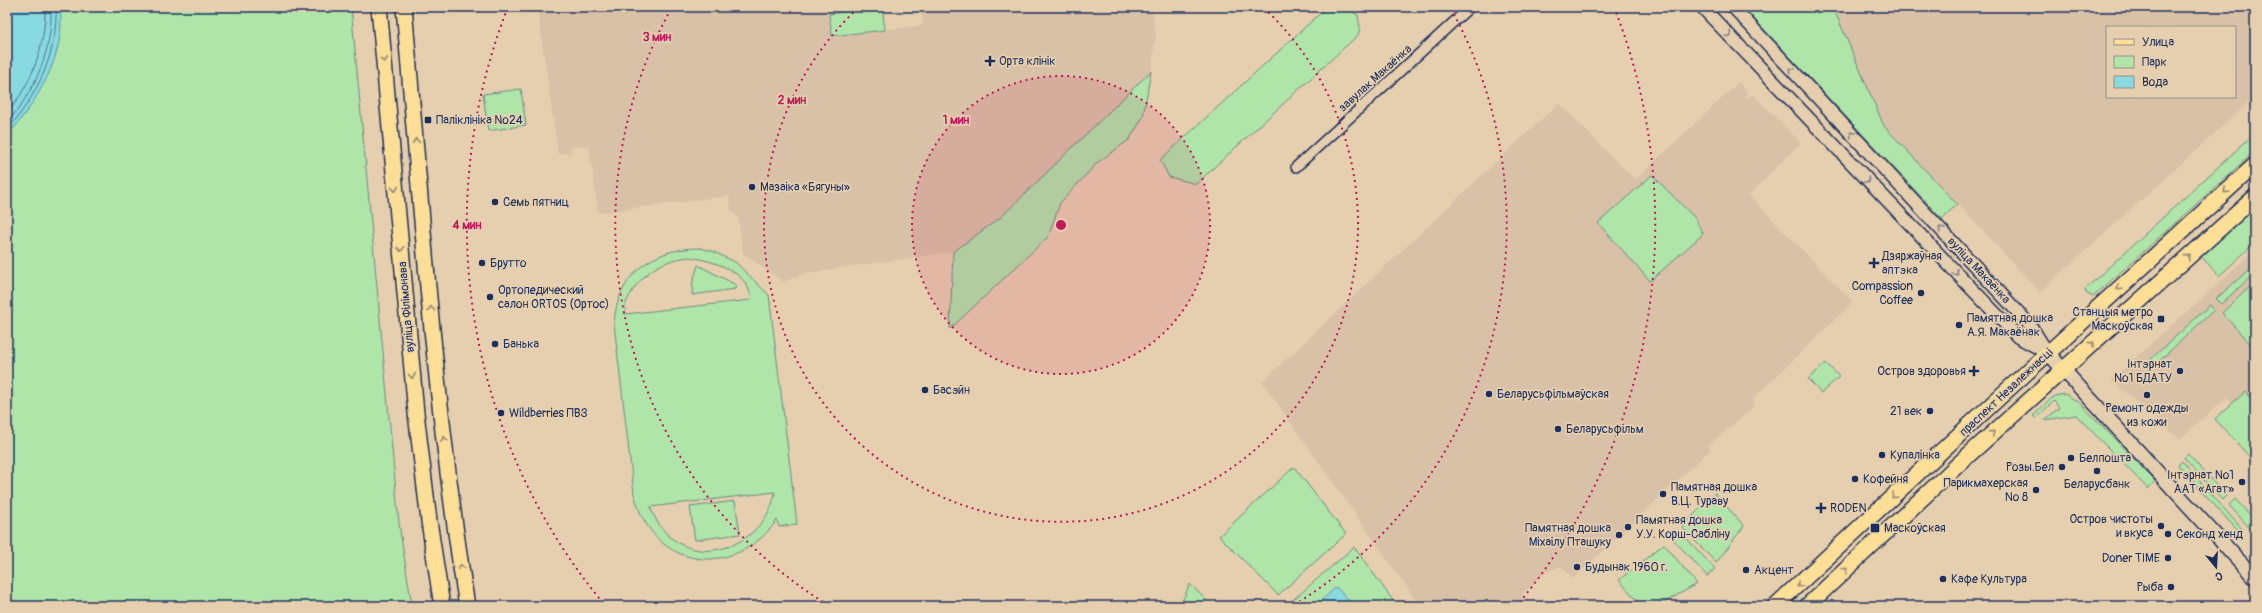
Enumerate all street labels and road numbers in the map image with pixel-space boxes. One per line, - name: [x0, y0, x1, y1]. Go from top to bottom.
- street label: завулак Макаёнка: [1336, 41, 1415, 115]
- street label: вуліца Макаёнка: [1944, 234, 2014, 307]
- street label: вуліца Філімонава: [395, 260, 418, 353]
- street label: праспект Незалежнасці: [1956, 345, 2056, 440]

